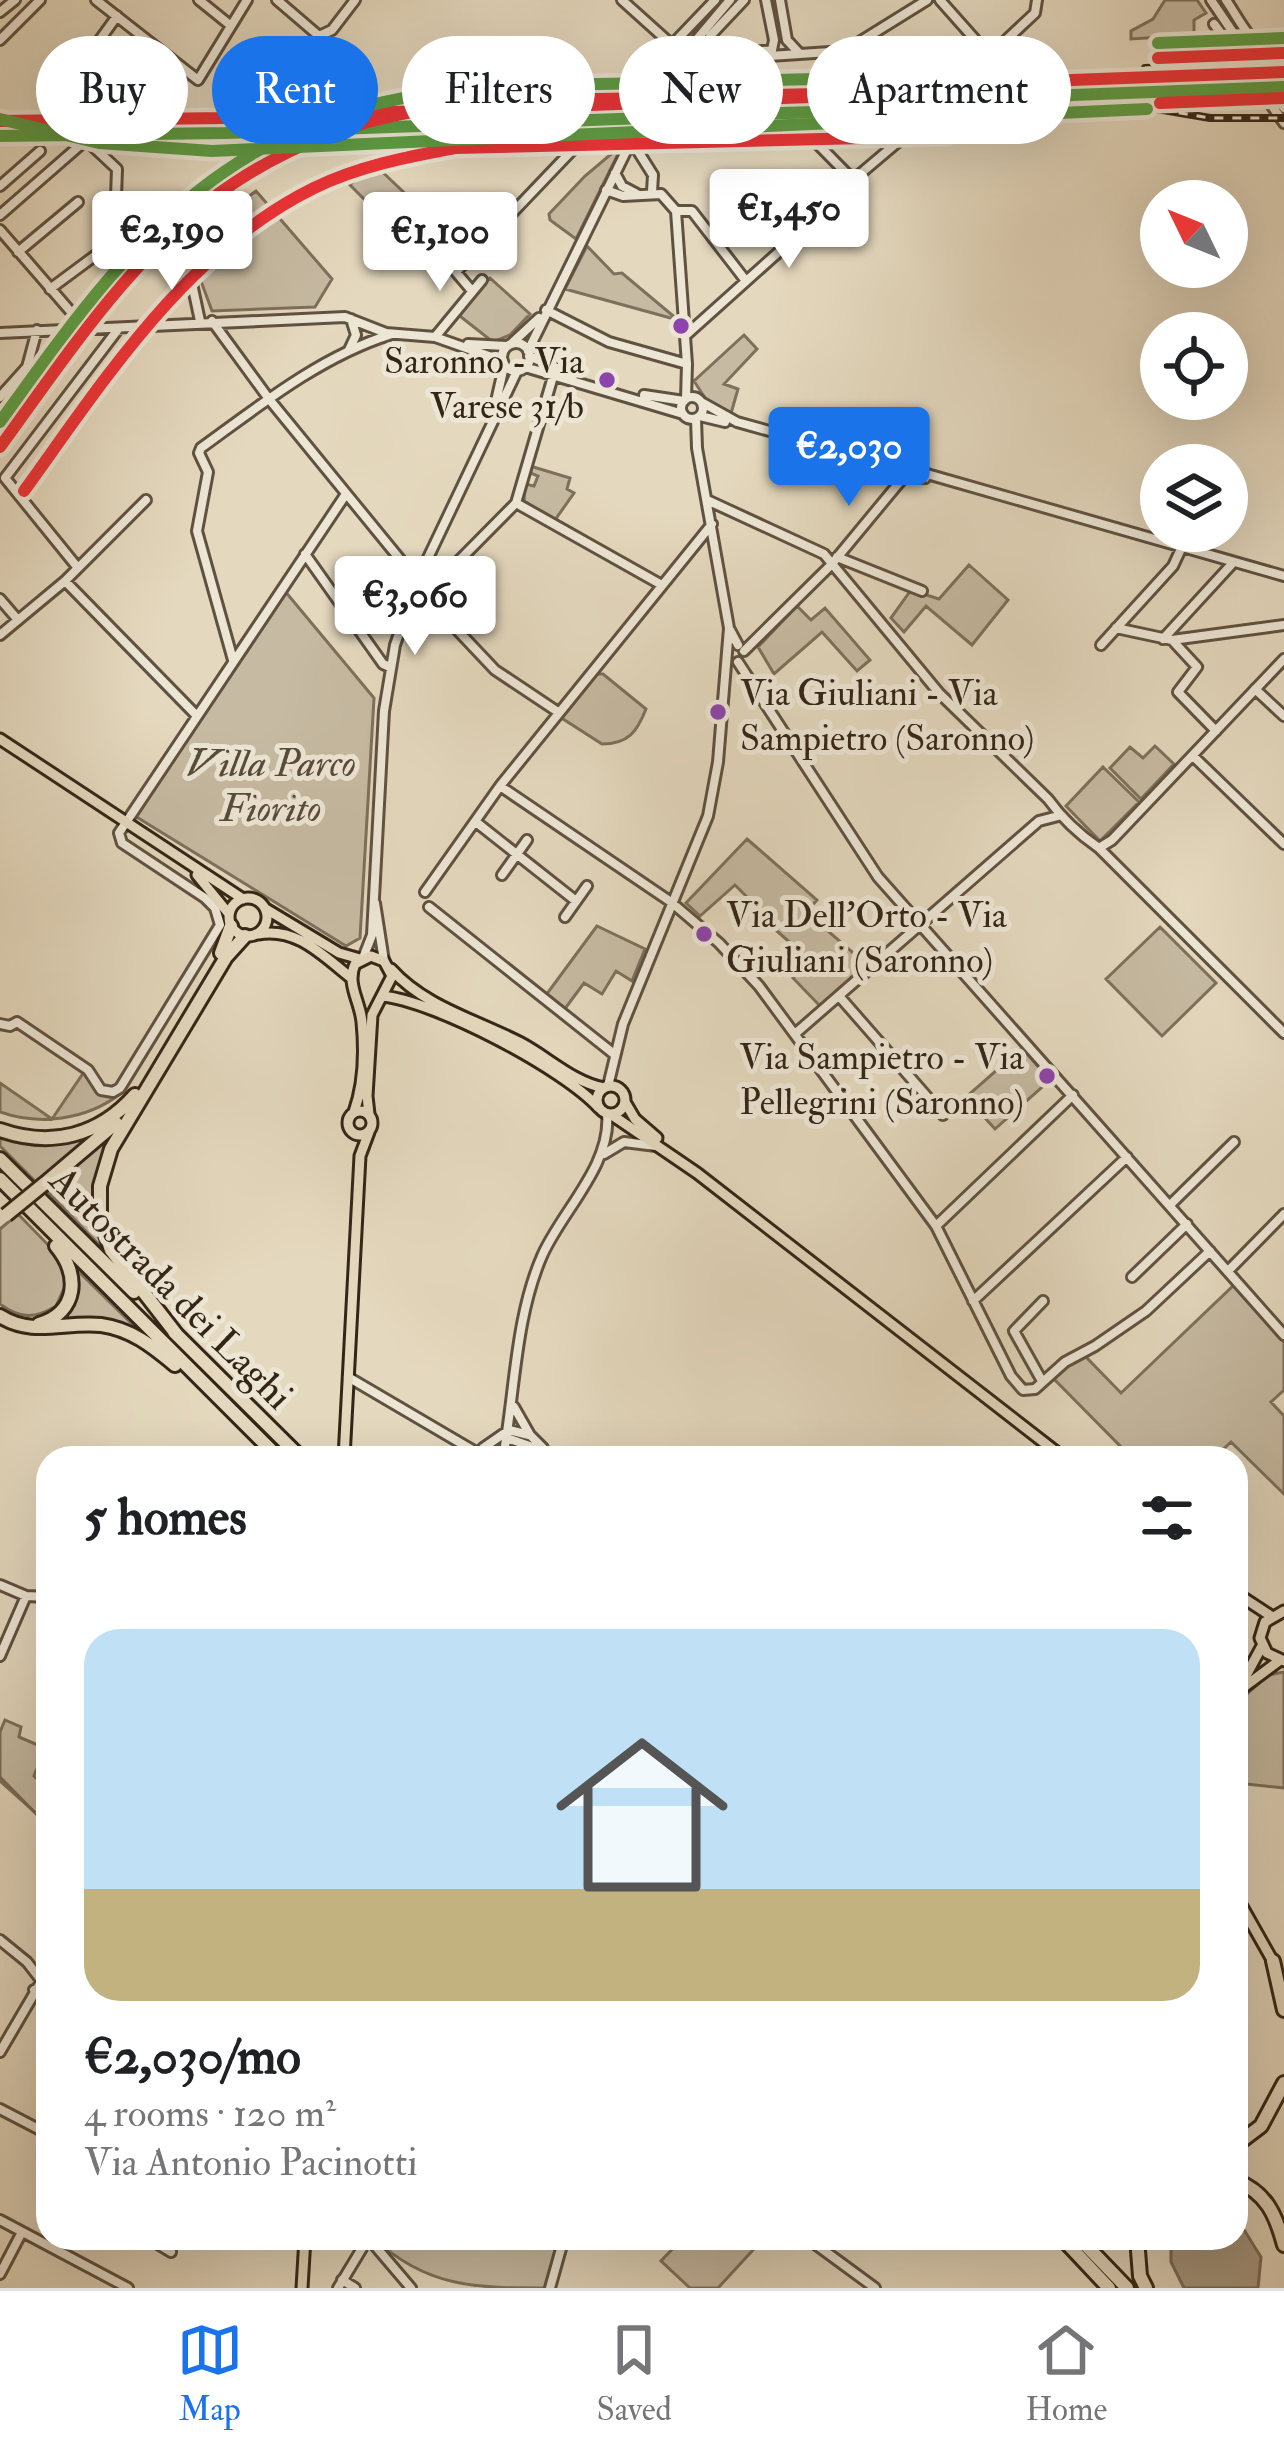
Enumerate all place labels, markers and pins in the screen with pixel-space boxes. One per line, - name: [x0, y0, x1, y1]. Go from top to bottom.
- pin: €1,450: [691, 169, 887, 271]
- pin: €2,190: [74, 191, 270, 293]
- pin: €1,100: [342, 192, 538, 294]
- unlabelled marker: [670, 315, 692, 337]
- place label: Saronno - Via Varese 31/b: [384, 339, 585, 429]
- marker: Saronno - Via Varese 31/b: [596, 369, 618, 391]
- pin: €2,030: [751, 407, 947, 509]
- pin: €3,060: [317, 556, 513, 658]
- place label: Via Giuliani - Via Sampietro (Saronno): [740, 671, 1034, 761]
- marker: Via Giuliani - Via Sampietro (Saronno): [707, 701, 729, 723]
- place label: Via Dell'Orto - Via Giuliani (Saronno): [726, 893, 1008, 983]
- marker: Via Dell'Orto - Via Giuliani (Saronno): [693, 923, 715, 945]
- place label: Via Sampietro - Via Pellegrini (Saronno): [739, 1035, 1025, 1125]
- marker: Via Sampietro - Via Pellegrini (Saronno): [1036, 1065, 1058, 1087]

